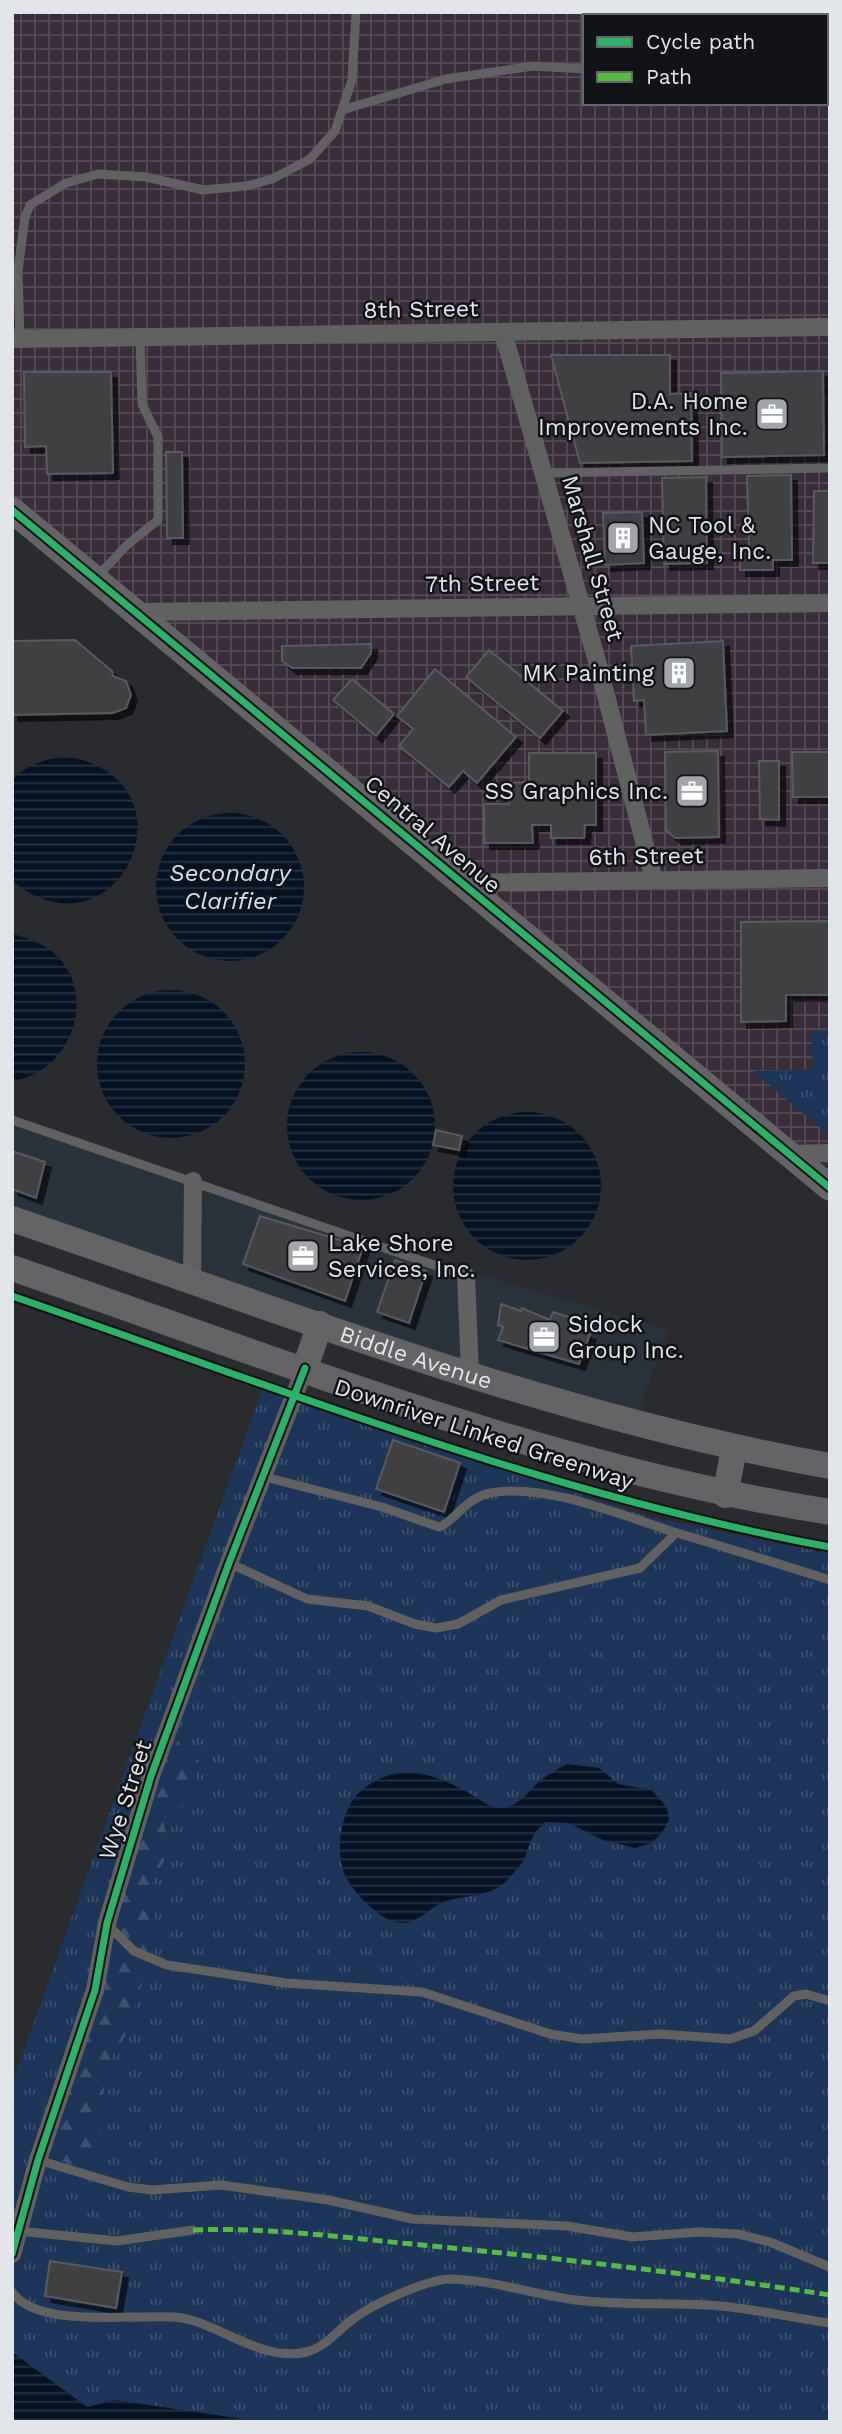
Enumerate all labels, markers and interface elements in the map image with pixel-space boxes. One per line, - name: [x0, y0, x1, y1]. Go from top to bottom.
- legend: [583, 14, 828, 105]
- text: Cycle path: [646, 29, 755, 54]
- text: Path: [646, 64, 692, 89]
- street label: 8th Street: [363, 295, 479, 324]
- place label: D.A. Home Improvements Inc.: [538, 388, 748, 441]
- office icon: D.A. Home Improvements Inc.: [753, 395, 791, 433]
- street label: Marshall Street: [556, 472, 629, 644]
- place label: NC Tool & Gauge, Inc.: [648, 512, 771, 565]
- building icon: NC Tool & Gauge, Inc.: [604, 519, 642, 557]
- street label: 7th Street: [425, 569, 540, 598]
- building icon: MK Painting: [660, 654, 698, 692]
- place label: MK Painting: [522, 660, 655, 687]
- street label: Central Avenue: [359, 770, 506, 899]
- office icon: SS Graphics Inc.: [673, 772, 711, 810]
- place label: SS Graphics Inc.: [484, 778, 668, 805]
- street label: 6th Street: [588, 842, 704, 871]
- water label: Secondary Clarifier: [169, 859, 293, 915]
- place label: Lake Shore Services, Inc.: [328, 1230, 476, 1283]
- office icon: Lake Shore Services, Inc.: [284, 1237, 322, 1275]
- place label: Sidock Group Inc.: [568, 1311, 684, 1364]
- office icon: Sidock Group Inc.: [525, 1318, 563, 1356]
- street label: Biddle Avenue: [336, 1320, 495, 1395]
- street label: Downriver Linked Greenway: [331, 1373, 637, 1496]
- street label: Wye Street: [93, 1737, 158, 1863]

